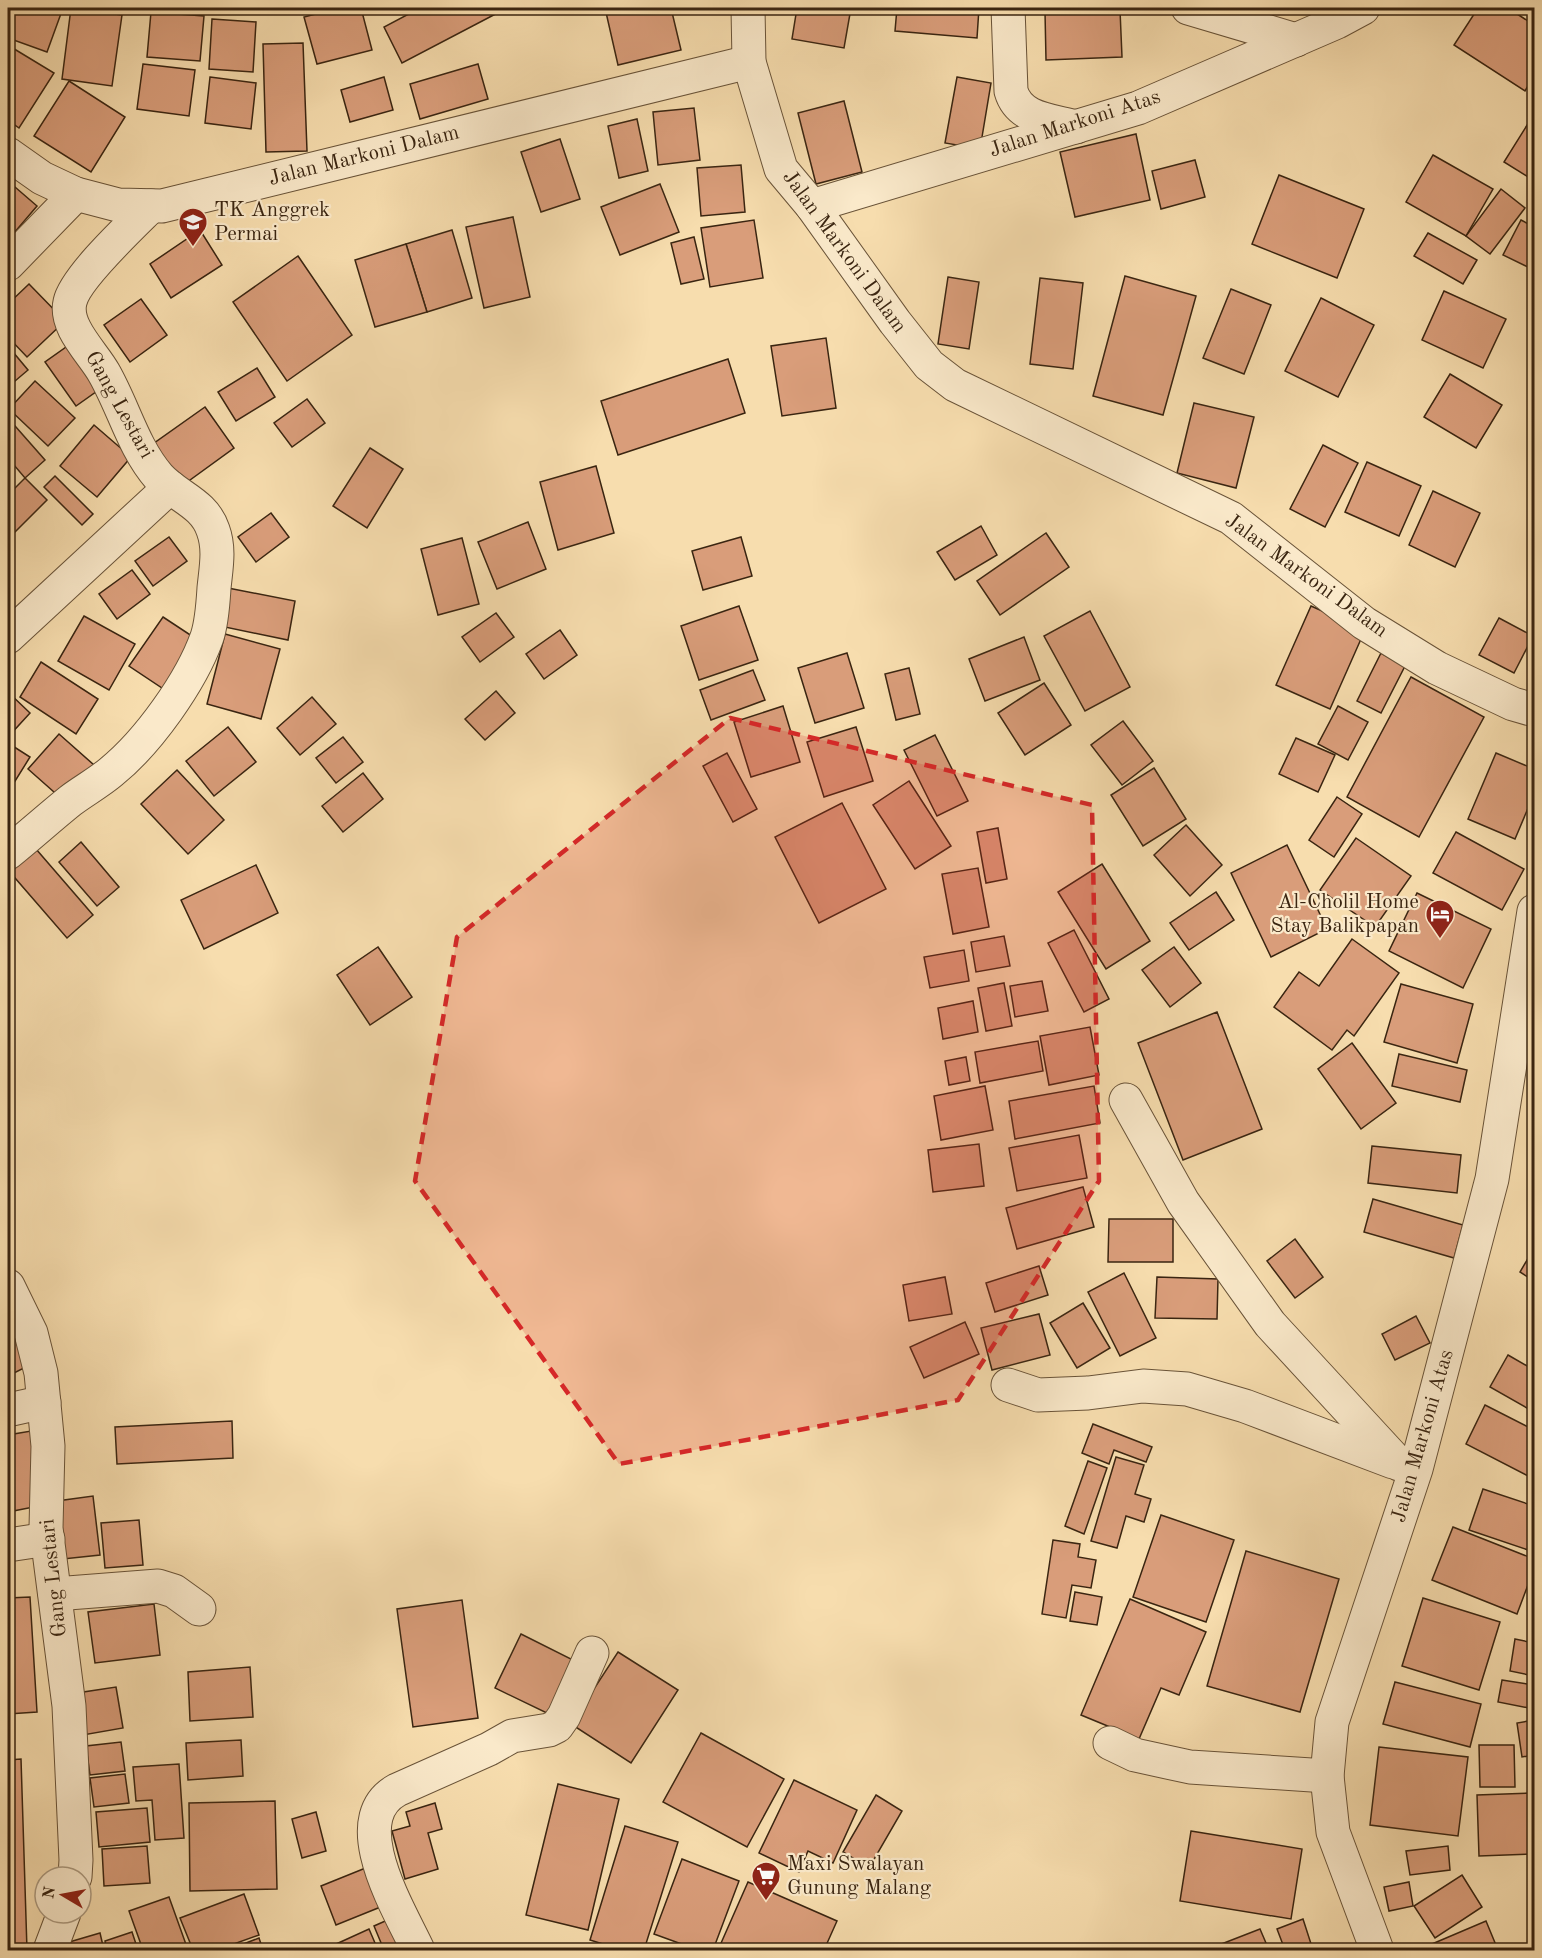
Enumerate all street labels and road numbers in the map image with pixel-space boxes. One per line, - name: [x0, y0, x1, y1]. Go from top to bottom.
- street label: Jalan Markoni Atas: [987, 86, 1163, 162]
- street label: Jalan Markoni Dalam: [267, 122, 461, 190]
- street label: Jalan Markoni Dalam: [778, 167, 910, 337]
- street label: Gang Lestari: [81, 348, 157, 462]
- street label: Jalan Markoni Dalam: [1221, 510, 1391, 642]
- street label: Jalan Markoni Atas: [1388, 1347, 1458, 1525]
- street label: Gang Lestari: [37, 1518, 71, 1638]

